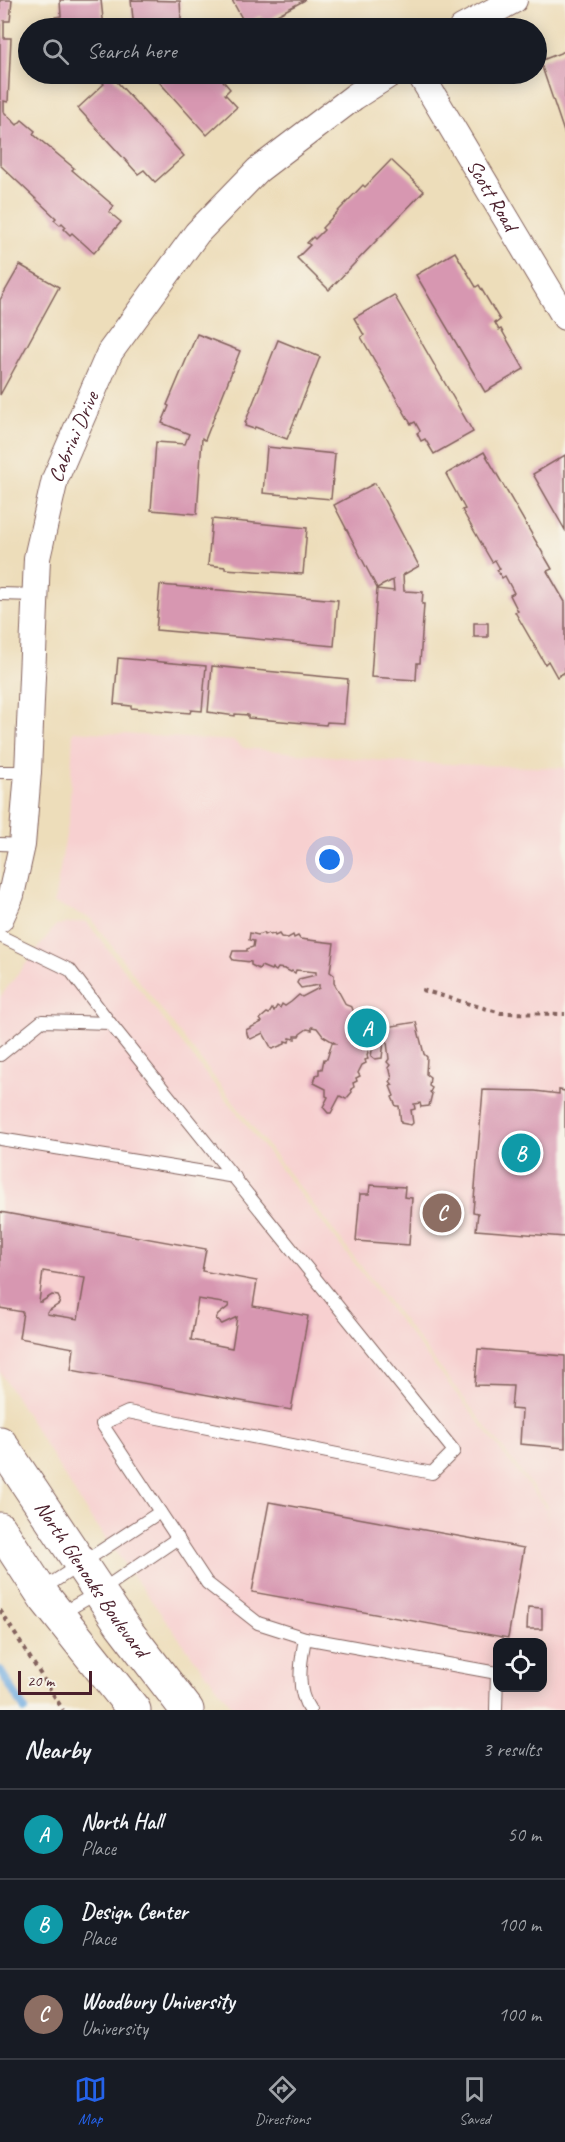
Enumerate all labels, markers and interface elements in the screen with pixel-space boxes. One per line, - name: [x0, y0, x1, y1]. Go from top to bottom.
- search box: [18, 18, 547, 84]
- icon: search: [39, 35, 72, 68]
- text: Search here: [87, 37, 177, 65]
- street label: Scott Road: [461, 155, 525, 239]
- street label: Cabrini Drive: [42, 387, 105, 486]
- your location: [315, 845, 344, 874]
- pin: A: [348, 1006, 386, 1050]
- pin: B: [502, 1130, 540, 1176]
- pin: C: [422, 1190, 462, 1236]
- street label: North Glenoaks Boulevard: [29, 1496, 157, 1665]
- map controls: [493, 1638, 547, 1692]
- button: locate: [493, 1638, 547, 1692]
- scale bar: [18, 1668, 92, 1696]
- text: 20 m: [27, 1671, 54, 1691]
- text: Nearby: [24, 1733, 89, 1766]
- text: 3 results: [482, 1737, 541, 1762]
- text: North Hall: [81, 1808, 163, 1836]
- text: A: [38, 1822, 49, 1847]
- text: 50 m: [507, 1822, 541, 1847]
- text: Place: [81, 1836, 116, 1861]
- text: Design Center: [81, 1898, 187, 1926]
- text: B: [38, 1912, 49, 1937]
- text: 100 m: [498, 1912, 541, 1937]
- text: Place: [81, 1926, 116, 1951]
- text: Woodbury University: [81, 1988, 235, 2016]
- text: C: [39, 2002, 48, 2027]
- text: 100 m: [498, 2002, 541, 2027]
- text: University: [81, 2016, 148, 2041]
- tab: Map: [74, 2073, 107, 2129]
- tab: Directions: [255, 2073, 310, 2129]
- tab: Saved: [458, 2073, 491, 2129]

